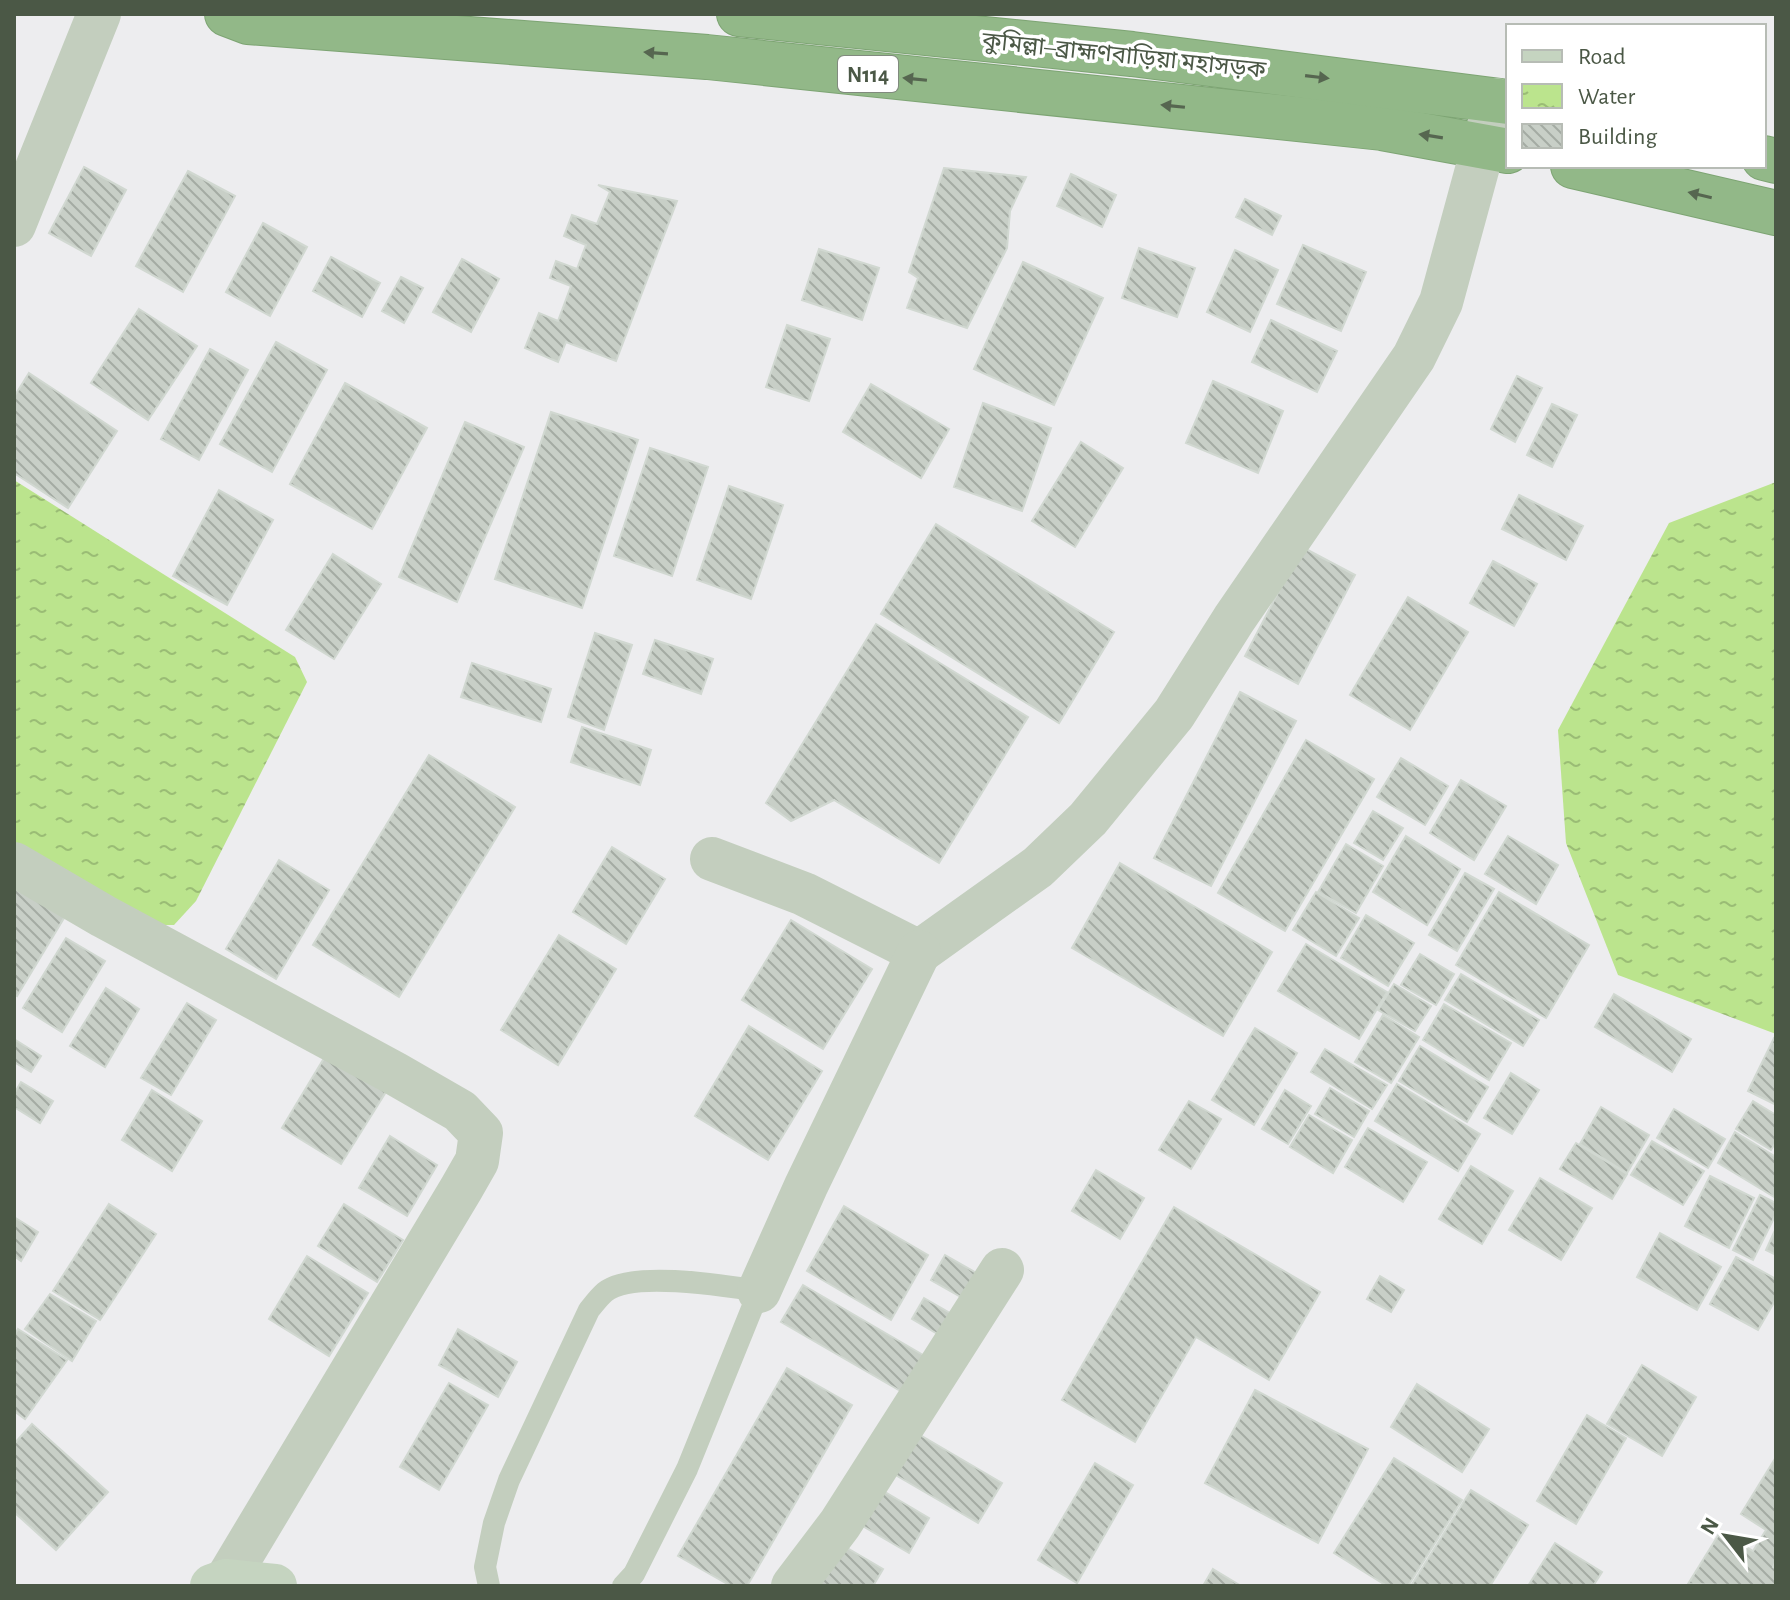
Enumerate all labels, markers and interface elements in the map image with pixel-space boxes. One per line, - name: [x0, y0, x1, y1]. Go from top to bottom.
- legend: [1506, 24, 1766, 168]
- street label: কুমিল্লা–ব্রাহ্মণবাড়িয়া মহাসড়ক: [980, 26, 1268, 84]
- text: Road: [1578, 45, 1626, 69]
- one-way arrow: [643, 46, 668, 59]
- road number: N114: [838, 56, 898, 92]
- one-way arrow: [1305, 71, 1330, 84]
- one-way arrow: [902, 72, 927, 85]
- text: Water: [1578, 85, 1636, 109]
- one-way arrow: [1160, 100, 1185, 113]
- text: Building: [1578, 125, 1657, 149]
- one-way arrow: [1419, 130, 1444, 142]
- one-way arrow: [1687, 189, 1712, 201]
- north arrow: [1686, 1496, 1766, 1576]
- text: N: [1696, 1514, 1723, 1538]

